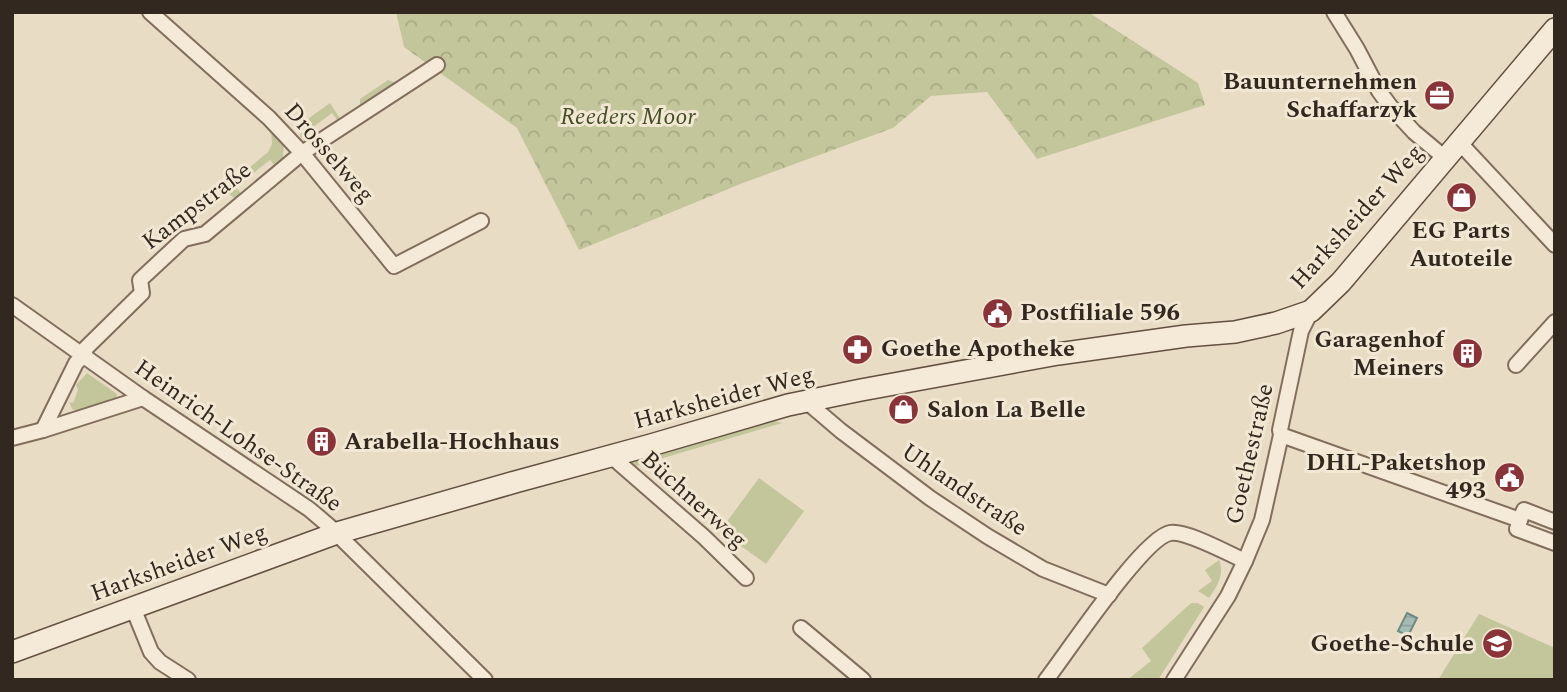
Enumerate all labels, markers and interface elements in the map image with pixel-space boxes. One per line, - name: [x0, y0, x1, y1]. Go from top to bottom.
- place label: Bauunternehmen Schaffarzyk: [1223, 64, 1418, 128]
- office icon: Bauunternehmen Schaffarzyk: [1423, 79, 1457, 113]
- street label: Drosselweg: [275, 95, 383, 211]
- park label: Reeders Moor: [560, 99, 696, 135]
- street label: Harksheider Weg: [1282, 136, 1432, 298]
- street label: Kampstraße: [135, 153, 259, 259]
- shop icon: EG Parts Autoteile: [1444, 180, 1478, 214]
- place label: EG Parts Autoteile: [1409, 213, 1513, 277]
- place label: Postfiliale 596: [1020, 295, 1180, 331]
- public building icon: Postfiliale 596: [980, 296, 1014, 330]
- place label: Garagenhof Meiners: [1314, 322, 1446, 386]
- place label: Goethe Apotheke: [881, 331, 1075, 367]
- pharmacy icon: Goethe Apotheke: [841, 332, 875, 366]
- building icon: Garagenhof Meiners: [1450, 337, 1484, 371]
- street label: Heinrich-Lohse-Straße: [127, 351, 349, 521]
- street label: Harksheider Weg: [630, 357, 818, 439]
- street label: Goethestraße: [1216, 380, 1284, 528]
- place label: Salon La Belle: [927, 392, 1086, 428]
- shop icon: Salon La Belle: [887, 393, 921, 427]
- place label: Arabella-Hochhaus: [344, 424, 560, 460]
- building icon: Arabella-Hochhaus: [304, 425, 338, 459]
- street label: Uhlandstraße: [894, 434, 1034, 546]
- street label: Büchnerweg: [633, 442, 755, 558]
- place label: DHL-Paketshop 493: [1306, 445, 1486, 509]
- public building icon: DHL-Paketshop 493: [1492, 460, 1526, 494]
- street label: Harksheider Weg: [86, 514, 272, 612]
- place label: Goethe-Schule: [1311, 626, 1474, 662]
- school or university icon: Goethe-Schule: [1480, 627, 1514, 661]

